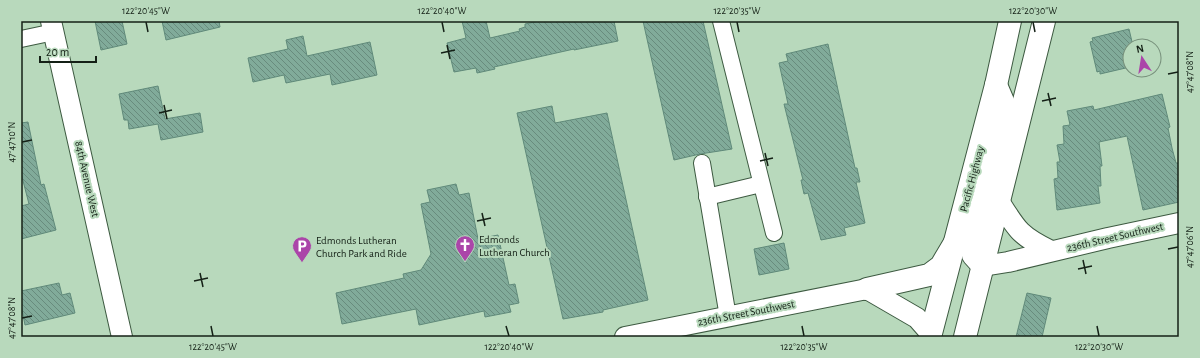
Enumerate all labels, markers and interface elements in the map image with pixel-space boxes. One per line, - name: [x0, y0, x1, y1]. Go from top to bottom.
- text: 122°20'45"W: [122, 6, 170, 16]
- text: 122°20'40"W: [418, 6, 467, 16]
- text: 122°20'35"W: [713, 6, 761, 16]
- text: 122°20'30"W: [1009, 6, 1057, 16]
- scale bar: [40, 38, 96, 64]
- north arrow: [1122, 38, 1162, 78]
- text: N: [1135, 43, 1145, 55]
- text: 20 m: [46, 46, 69, 58]
- text: 47°47'08"N: [1185, 51, 1195, 93]
- text: 47°47'10"N: [7, 122, 17, 162]
- street label: 84th Avenue West: [73, 140, 101, 218]
- street label: Pacific Highway: [958, 145, 986, 213]
- street label: 236th Street Southwest: [1066, 220, 1165, 253]
- text: 47°47'06"N: [1185, 226, 1195, 268]
- church icon: Edmonds Lutheran Church: [454, 234, 476, 262]
- place label: Edmonds Lutheran Church: [479, 234, 550, 258]
- parking icon: Edmonds Lutheran Church Park and Ride: [291, 235, 313, 263]
- place label: Edmonds Lutheran Church Park and Ride: [316, 235, 407, 259]
- text: 47°47'08"N: [7, 297, 17, 339]
- street label: 236th Street Southwest: [697, 298, 796, 328]
- text: 122°20'45"W: [189, 342, 237, 352]
- text: 122°20'40"W: [485, 342, 534, 352]
- text: 122°20'35"W: [780, 342, 828, 352]
- text: 122°20'30"W: [1075, 342, 1123, 352]

